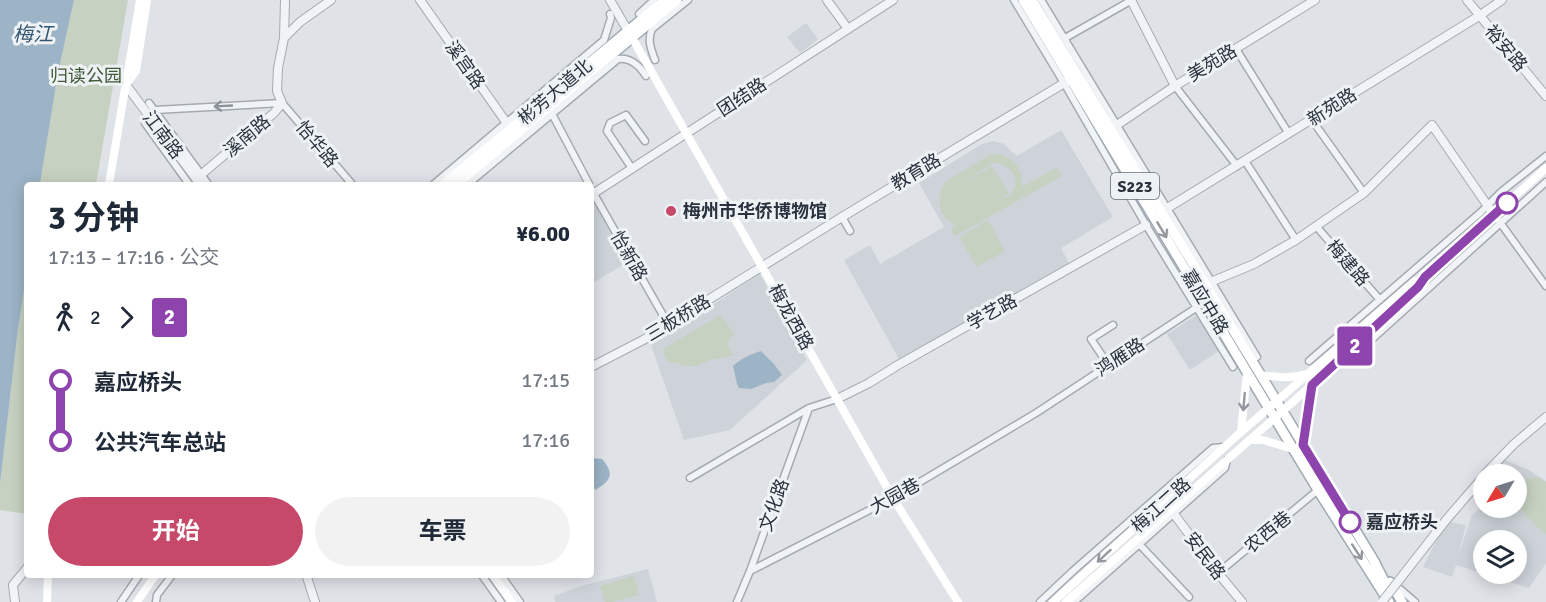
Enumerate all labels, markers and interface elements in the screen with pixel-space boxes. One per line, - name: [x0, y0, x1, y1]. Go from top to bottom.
- street label: 裕安路: [1480, 20, 1532, 76]
- water label: 梅江: [13, 22, 55, 47]
- street label: 溪宫路: [441, 37, 489, 93]
- street label: 美苑路: [1183, 40, 1241, 86]
- street label: 彬芳大道北: [513, 55, 597, 129]
- park label: 归读公园: [50, 65, 122, 87]
- street label: 团结路: [713, 73, 771, 121]
- street label: 新苑路: [1303, 83, 1361, 131]
- one-way arrow: [214, 101, 234, 112]
- street label: 江南路: [138, 107, 188, 163]
- street label: 溪南路: [219, 110, 275, 162]
- street label: 怡华路: [291, 116, 343, 172]
- street label: 教育路: [887, 149, 945, 195]
- road number: S223: [1111, 173, 1159, 199]
- unlabelled marker: [1496, 192, 1518, 214]
- text: 3 分钟: [48, 198, 139, 239]
- place label: 梅州市华侨博物馆: [683, 200, 827, 222]
- marker: 梅州市华侨博物馆: [664, 204, 678, 218]
- text: ¥6.00: [516, 220, 570, 247]
- one-way arrow: [1156, 221, 1168, 238]
- street label: 怡新路: [606, 227, 652, 285]
- street label: 梅建路: [1322, 235, 1374, 291]
- text: 17:13 – 17:16 · 公交: [48, 245, 219, 270]
- street label: 嘉应中路: [1177, 265, 1233, 339]
- street label: 梅龙西路: [764, 280, 818, 354]
- street label: 学艺路: [963, 289, 1021, 335]
- street label: 三板桥路: [641, 290, 715, 346]
- icon: walk: [48, 301, 81, 334]
- icon: forward: [110, 301, 143, 334]
- text: 2: [164, 304, 175, 330]
- text: 2: [90, 305, 101, 330]
- line badge: 2: [1336, 326, 1374, 366]
- street label: 鸿雁路: [1091, 333, 1149, 381]
- text: 2: [1349, 333, 1361, 359]
- text: 17:15: [521, 368, 570, 393]
- text: 嘉应桥头: [94, 369, 182, 396]
- one-way arrow: [1238, 392, 1249, 412]
- text: 17:16: [521, 428, 570, 453]
- text: 公共汽车总站: [94, 429, 226, 456]
- north arrow: [1473, 464, 1527, 518]
- map controls: [1473, 464, 1527, 584]
- street label: 大园巷: [866, 473, 924, 519]
- street label: 梅江二路: [1127, 473, 1195, 537]
- street label: 文化路: [754, 476, 794, 534]
- button: 开始: [48, 497, 303, 566]
- button: 车票: [315, 497, 570, 566]
- street label: 农西巷: [1240, 506, 1296, 558]
- marker: 嘉应桥头: [1339, 511, 1361, 533]
- place label: 嘉应桥头: [1366, 511, 1438, 533]
- street label: 安民路: [1180, 528, 1230, 584]
- button: layers: [1473, 530, 1527, 584]
- one-way arrow: [1351, 543, 1363, 560]
- one-way arrow: [1097, 549, 1112, 563]

